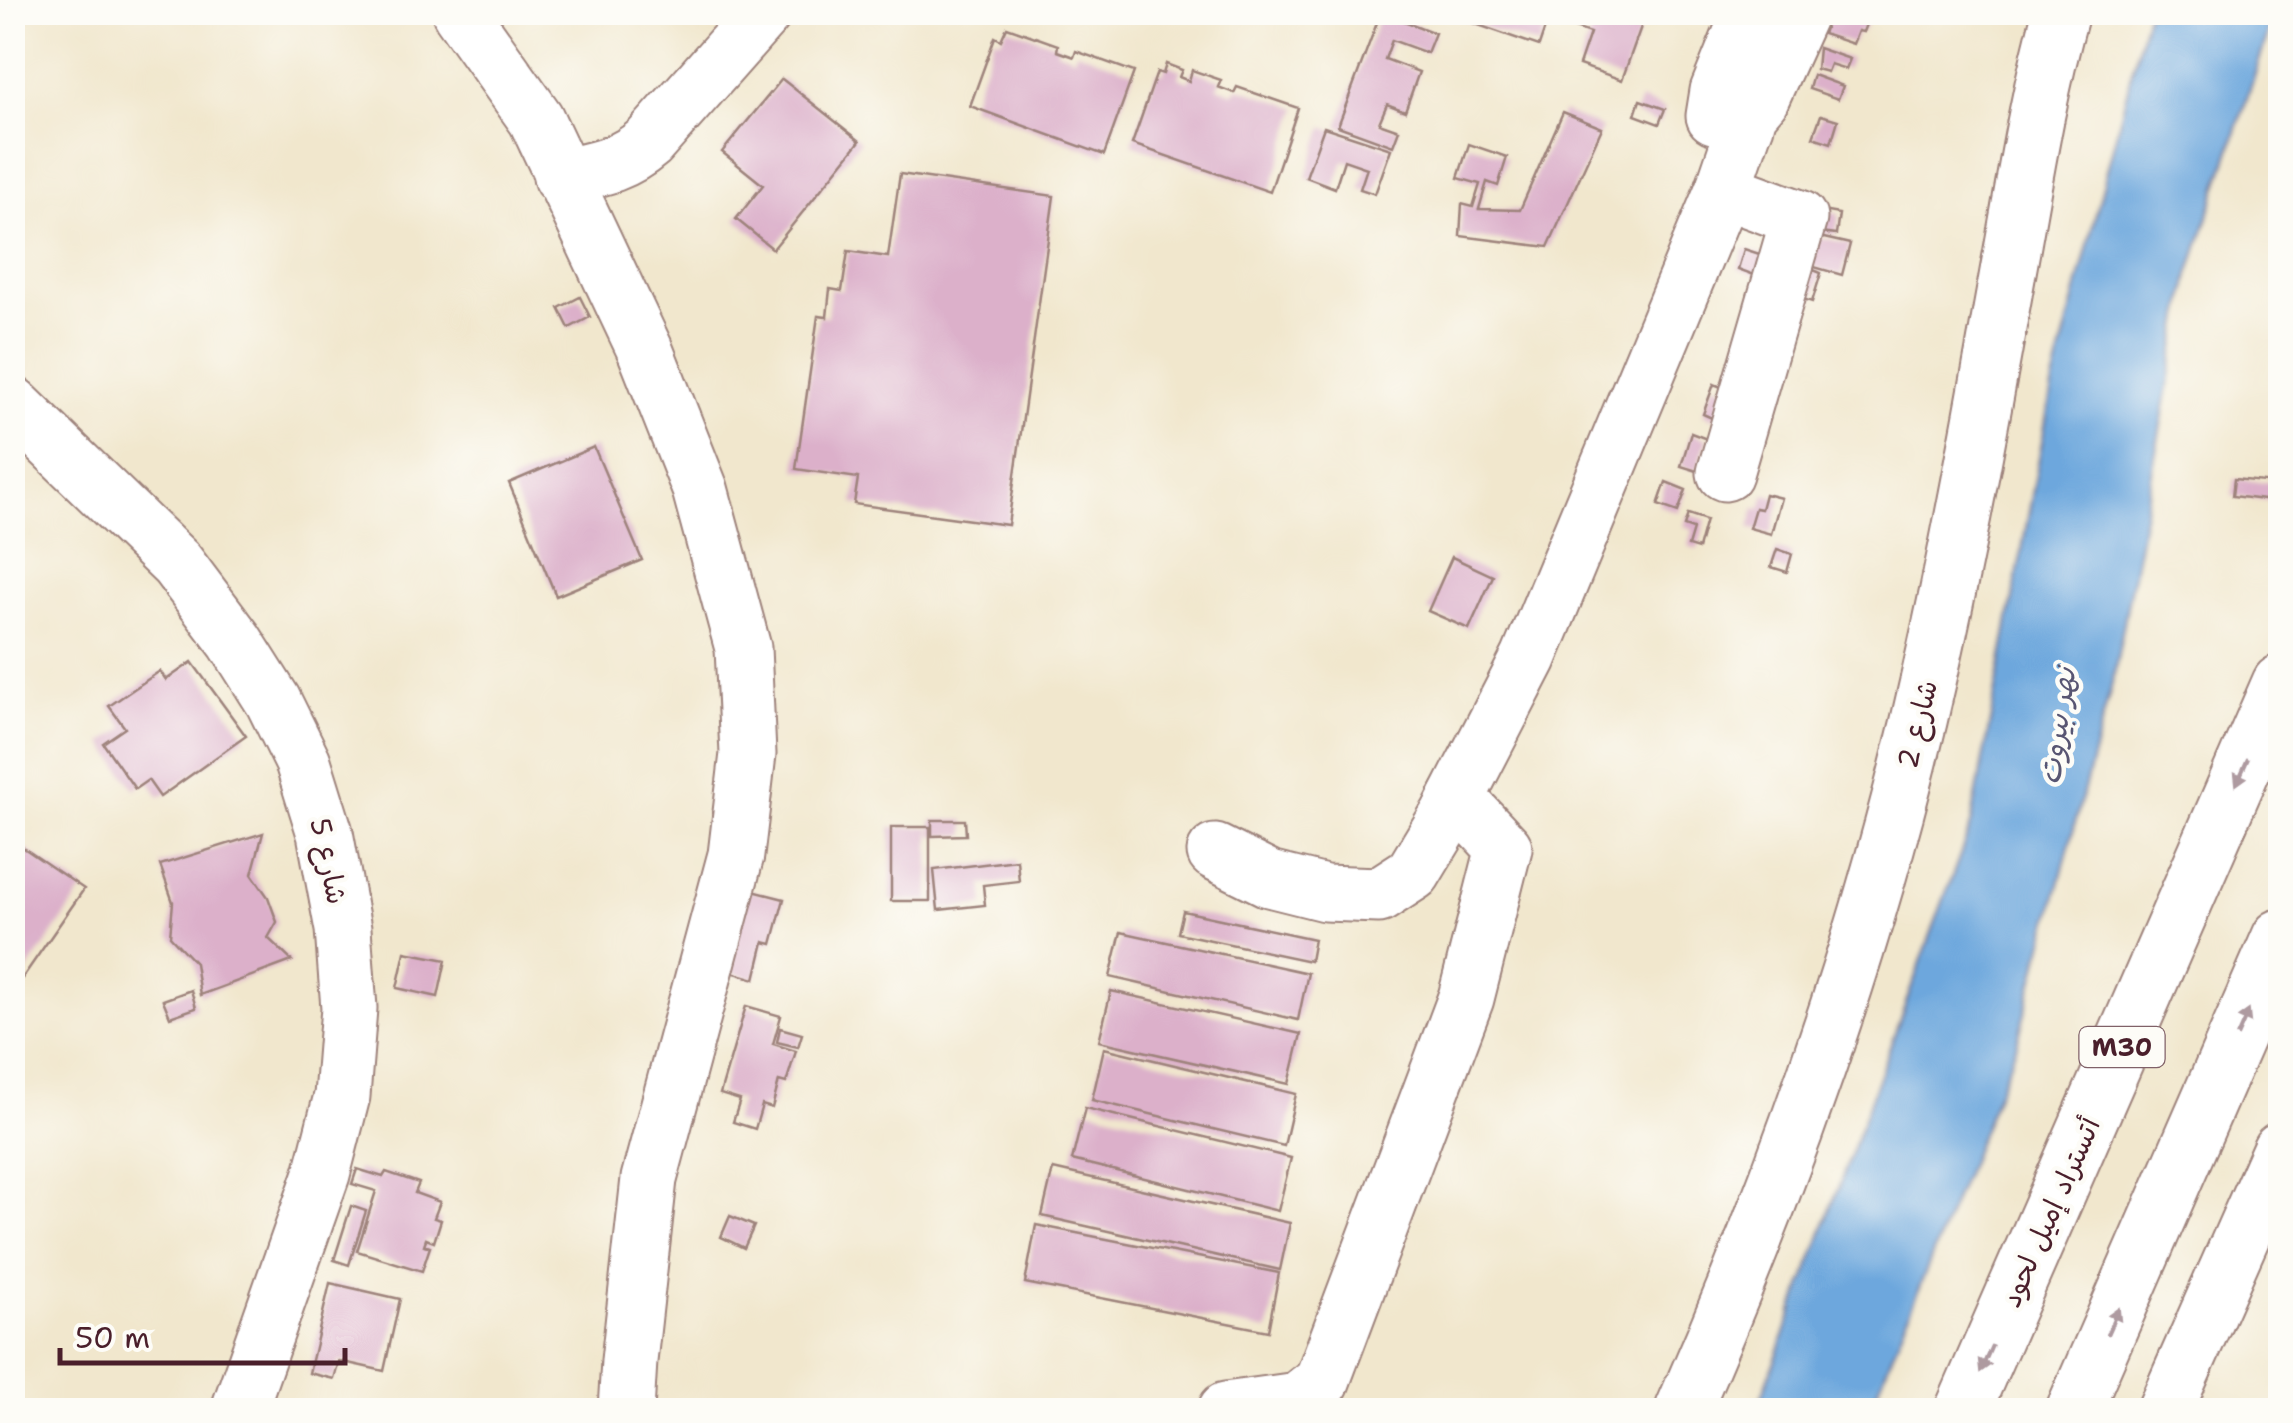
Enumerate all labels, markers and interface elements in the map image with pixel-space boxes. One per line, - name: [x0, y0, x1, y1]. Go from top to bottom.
- water label: نهر بيروت: [2029, 662, 2086, 787]
- street label: شارع 2: [1888, 676, 1947, 772]
- one-way arrow: [2234, 757, 2250, 787]
- street label: شارع 5: [300, 814, 357, 908]
- one-way arrow: [2235, 1008, 2251, 1038]
- road number: M30: [2080, 1027, 2164, 1067]
- street label: أتستراد إميل لحود: [1991, 1111, 2109, 1313]
- scale bar: [60, 1303, 345, 1365]
- one-way arrow: [2105, 1306, 2121, 1336]
- text: 50 m: [75, 1317, 150, 1358]
- one-way arrow: [1978, 1344, 1994, 1374]

